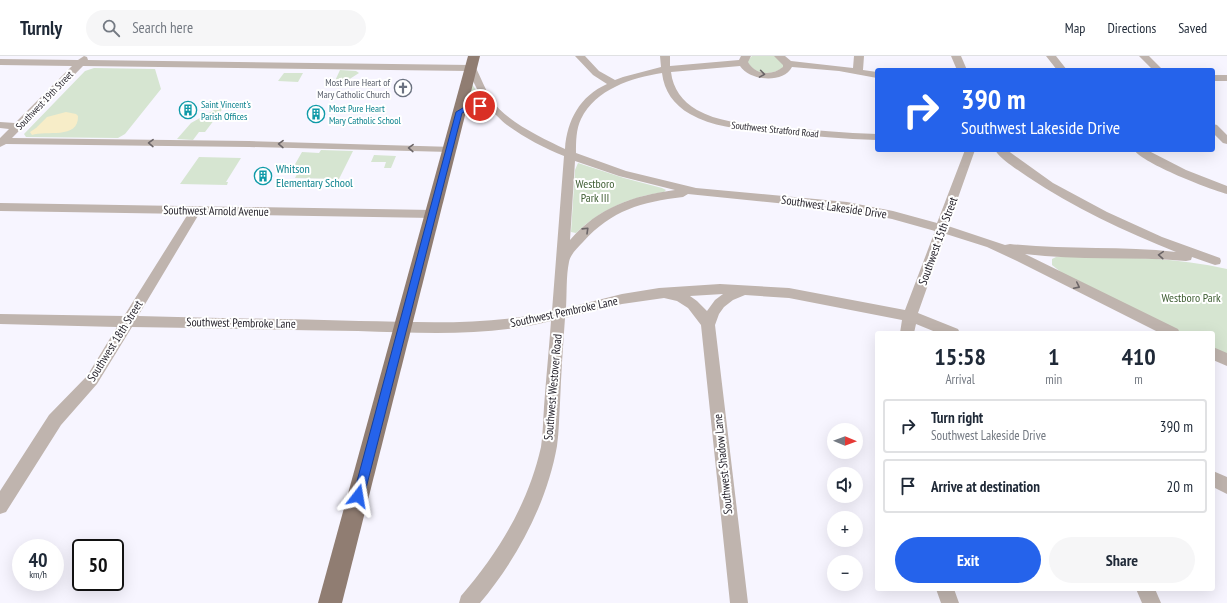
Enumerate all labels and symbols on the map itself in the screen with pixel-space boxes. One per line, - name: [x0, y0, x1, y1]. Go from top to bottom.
- street label: Southwest 19th Street: [13, 68, 76, 133]
- one-way arrow: [759, 69, 765, 78]
- place label: Most Pure Heart of Mary Catholic Church: [317, 76, 390, 101]
- church icon: Most Pure Heart of Mary Catholic Church: [393, 78, 413, 98]
- pin: [463, 89, 497, 123]
- place label: Saint Vincent's Parish Offices: [201, 98, 252, 123]
- building icon: Saint Vincent's Parish Offices: [178, 100, 198, 120]
- place label: Most Pure Heart Mary Catholic School: [329, 102, 401, 127]
- building icon: Most Pure Heart Mary Catholic School: [306, 104, 326, 124]
- street label: Southwest Stratford Road: [731, 118, 819, 141]
- one-way arrow: [148, 139, 154, 147]
- one-way arrow: [278, 140, 284, 149]
- one-way arrow: [408, 144, 414, 152]
- place label: Whitson Elementary School: [276, 161, 353, 190]
- building icon: Whitson Elementary School: [253, 166, 273, 186]
- park label: Westboro Park III: [576, 176, 614, 205]
- street label: Southwest Lakeside Drive: [780, 192, 888, 221]
- street label: Southwest 15th Street: [915, 194, 961, 287]
- street label: Southwest Arnold Avenue: [163, 202, 269, 219]
- one-way arrow: [581, 227, 589, 235]
- one-way arrow: [1158, 250, 1164, 259]
- one-way arrow: [1073, 281, 1080, 288]
- park label: Westboro Park: [1161, 290, 1221, 305]
- street label: Southwest Pembroke Lane: [509, 293, 619, 330]
- street label: Southwest 18th Street: [84, 297, 146, 384]
- street label: Southwest Pembroke Lane: [186, 314, 296, 331]
- street label: Southwest Westover Road: [540, 333, 565, 441]
- street label: Southwest Shadow Lane: [710, 413, 735, 515]
- north arrow: [827, 423, 863, 459]
- position arrow: [337, 475, 379, 517]
- speed limit sign: 50: [72, 539, 124, 591]

